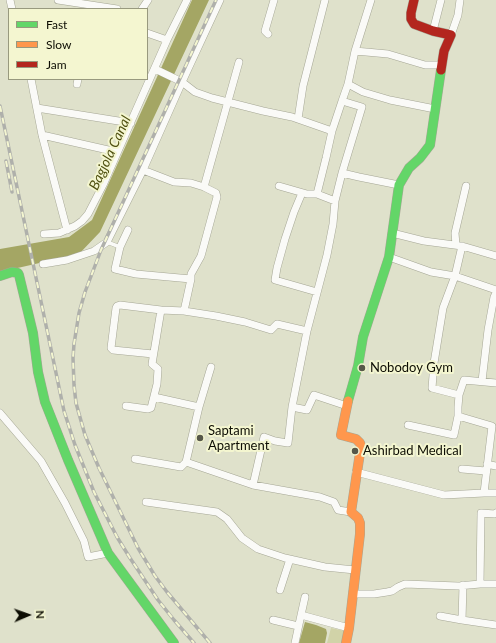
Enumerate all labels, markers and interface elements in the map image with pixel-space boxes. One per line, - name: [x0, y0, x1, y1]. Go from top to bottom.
- legend: [8, 8, 148, 80]
- text: Fast: [46, 17, 67, 32]
- text: Slow: [46, 37, 71, 52]
- text: Jam: [46, 57, 67, 72]
- water label: Bagjola Canal: [86, 113, 134, 193]
- place label: Nobodoy Gym: [370, 360, 453, 376]
- marker: Nobodoy Gym: [357, 363, 367, 373]
- place label: Saptami Apartment: [208, 423, 269, 454]
- marker: Saptami Apartment: [195, 433, 205, 443]
- place label: Ashirbad Medical: [363, 443, 462, 459]
- marker: Ashirbad Medical: [350, 446, 360, 456]
- north arrow: [8, 595, 48, 635]
- text: N: [34, 610, 47, 619]

